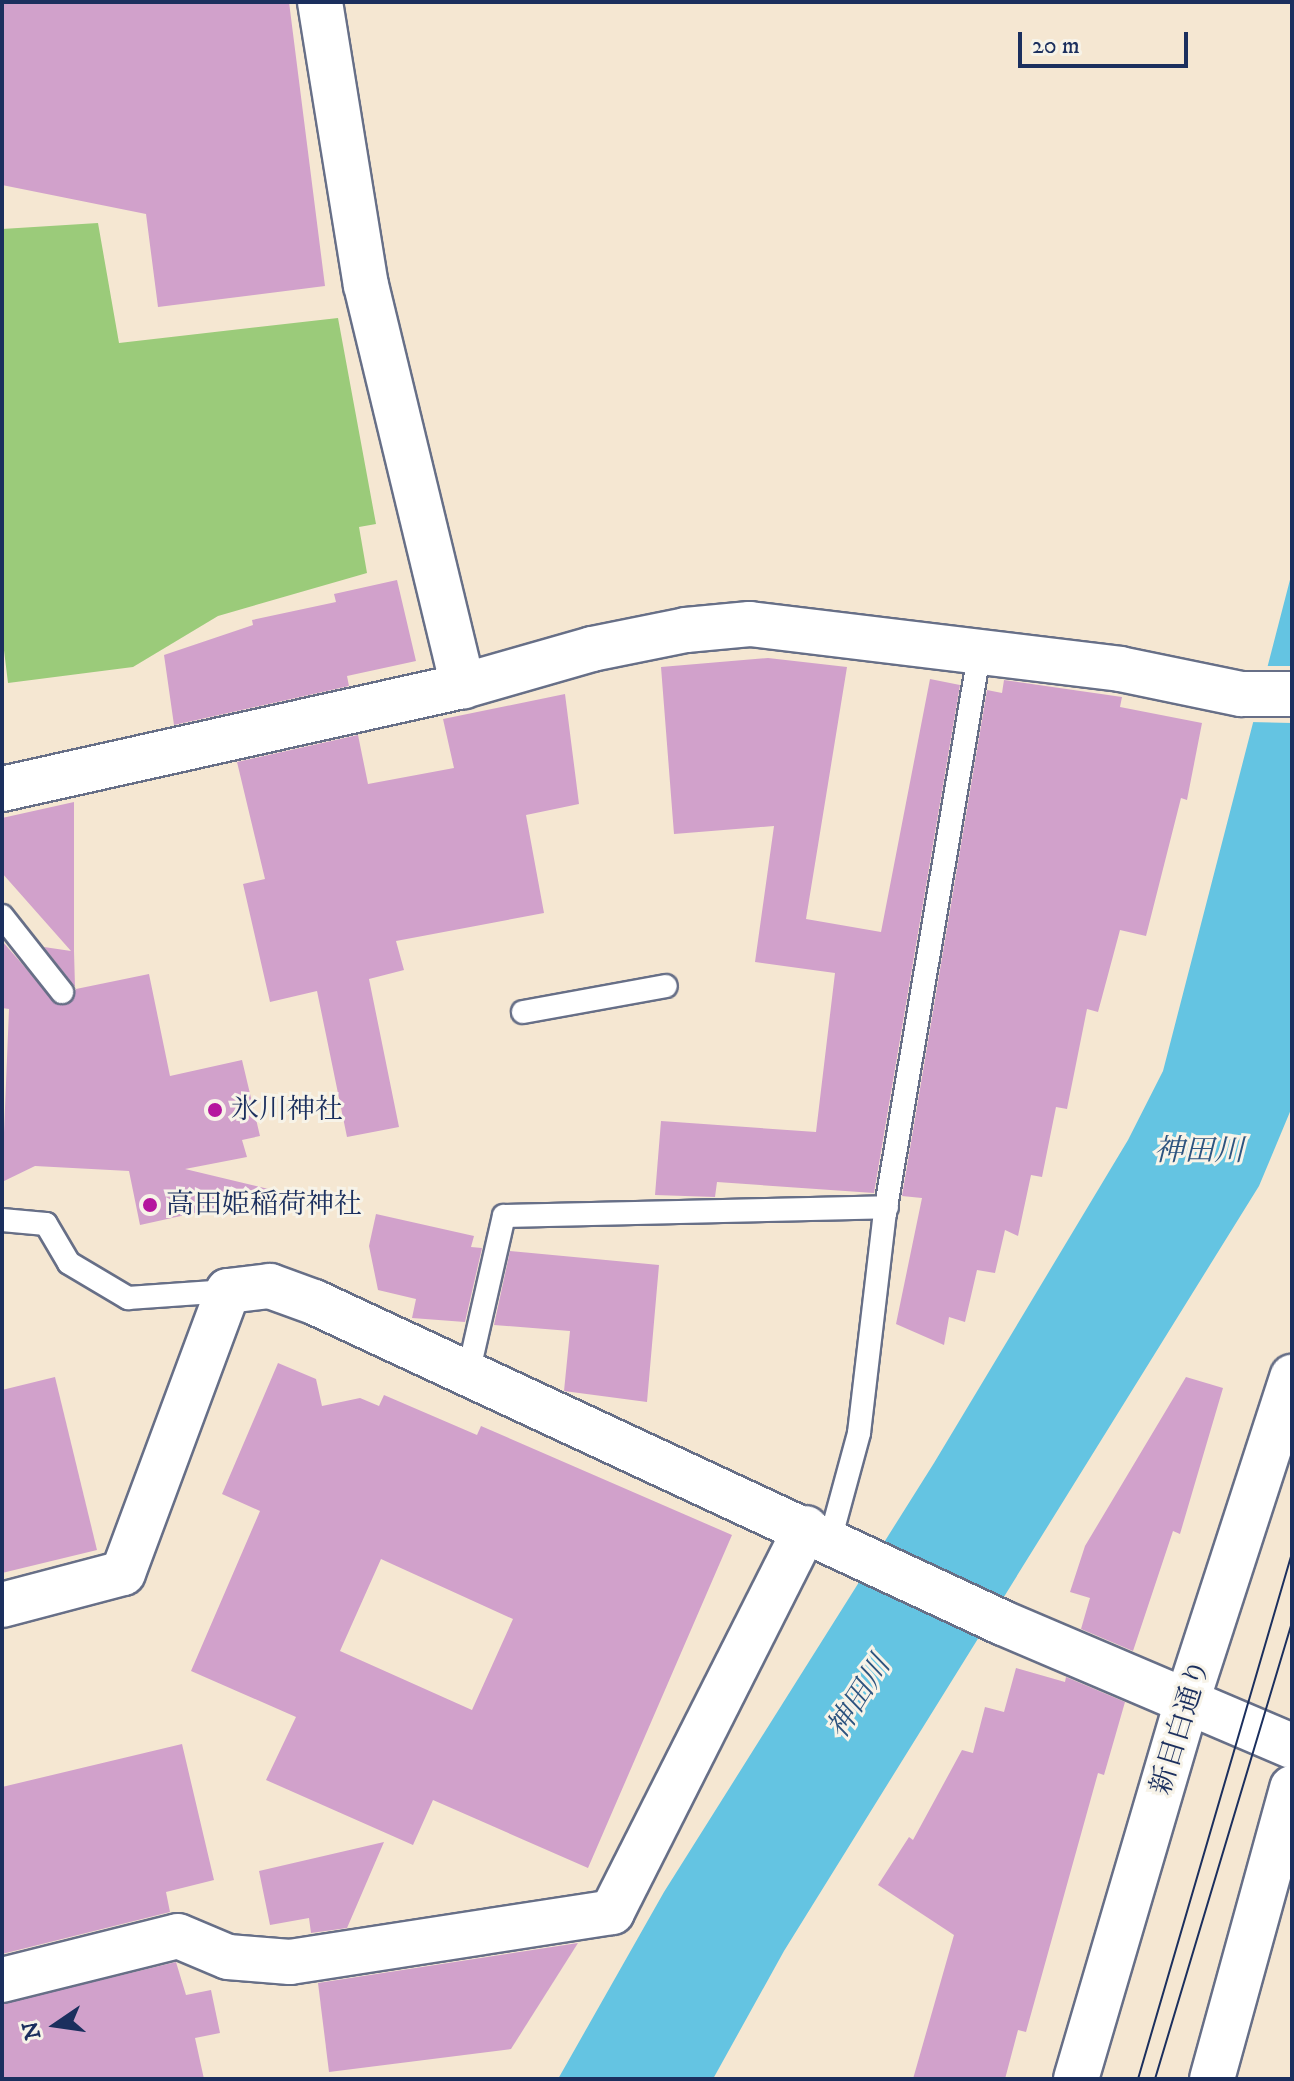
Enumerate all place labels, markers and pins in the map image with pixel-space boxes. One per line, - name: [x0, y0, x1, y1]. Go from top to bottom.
- place label: 氷川神社: [231, 1093, 343, 1127]
- marker: 氷川神社: [206, 1101, 224, 1119]
- place label: 高田姫稲荷神社: [166, 1188, 362, 1222]
- marker: 高田姫稲荷神社: [141, 1196, 159, 1214]

